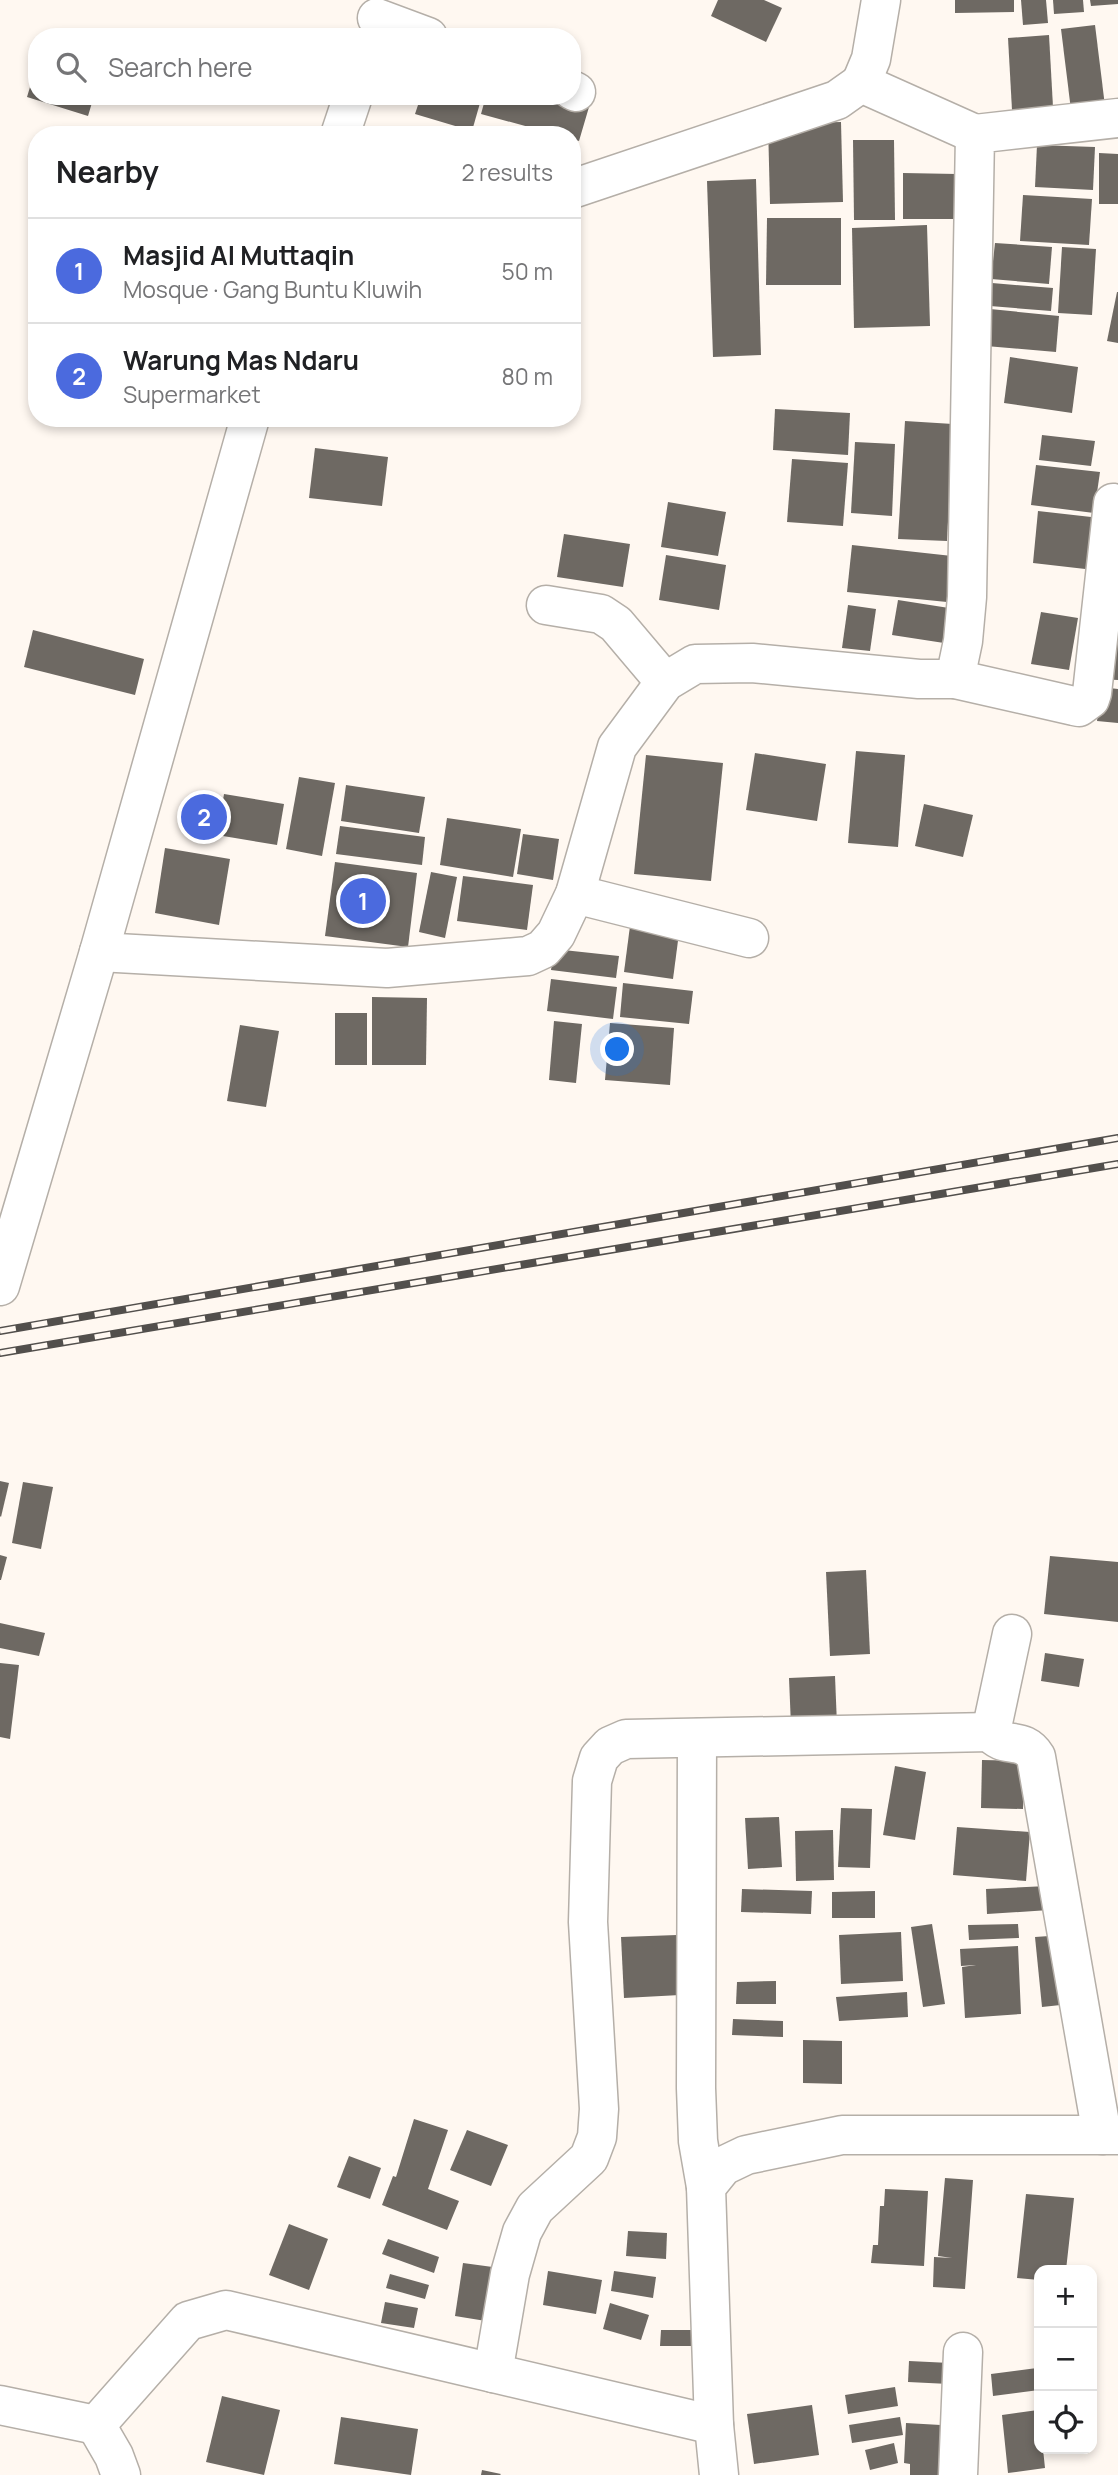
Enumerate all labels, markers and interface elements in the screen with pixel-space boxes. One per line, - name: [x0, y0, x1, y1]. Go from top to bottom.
- search box: [28, 28, 581, 105]
- icon: search: [52, 48, 90, 86]
- text: Search here: [108, 49, 253, 85]
- text: Nearby: [56, 151, 159, 192]
- text: 2 results: [461, 156, 553, 188]
- text: Masjid Al Muttaqin: [123, 237, 354, 273]
- text: 1: [74, 255, 84, 287]
- text: 50 m: [502, 255, 553, 287]
- text: Mosque · Gang Buntu Kluwih: [123, 273, 422, 305]
- text: Warung Mas Ndaru: [123, 342, 359, 378]
- text: 2: [72, 360, 86, 392]
- text: 80 m: [502, 360, 553, 392]
- text: Supermarket: [123, 378, 261, 410]
- pin: 2: [181, 791, 227, 843]
- pin: 1: [340, 875, 386, 927]
- your location: [600, 1032, 634, 1066]
- map controls: [1034, 2265, 1097, 2454]
- button: +: [1034, 2265, 1097, 2328]
- button: −: [1034, 2328, 1097, 2391]
- button: locate: [1034, 2391, 1097, 2454]

